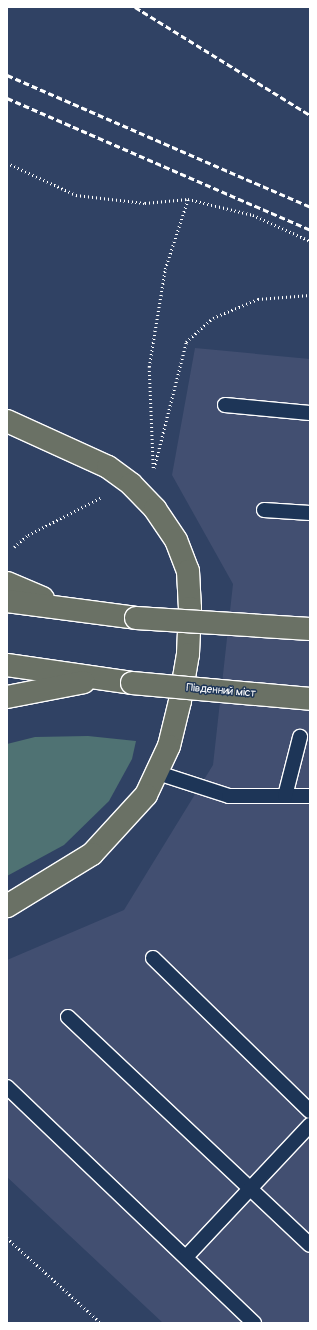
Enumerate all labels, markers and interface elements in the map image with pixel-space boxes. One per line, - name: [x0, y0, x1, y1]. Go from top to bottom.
- street label: Південний міст: [186, 681, 256, 701]

